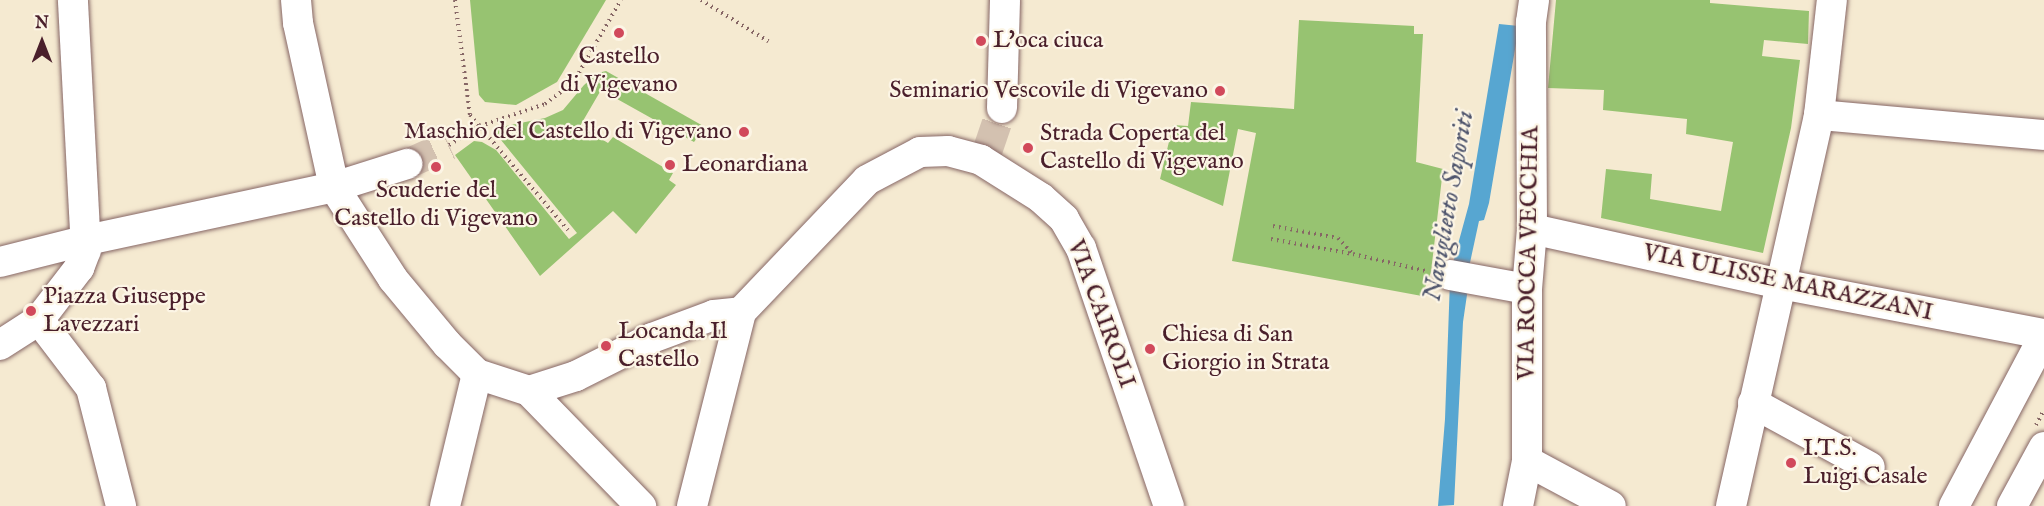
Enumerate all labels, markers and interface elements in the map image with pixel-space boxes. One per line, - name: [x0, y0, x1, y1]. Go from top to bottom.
- north arrow: [12, 12, 72, 72]
- text: N: [35, 14, 49, 34]
- marker: Castello di Vigevano: [612, 26, 626, 40]
- place label: L'oca ciuca: [993, 27, 1103, 55]
- marker: L'oca ciuca: [974, 34, 988, 48]
- place label: Castello di Vigevano: [560, 43, 678, 99]
- place label: Seminario Vescovile di Vigevano: [889, 77, 1208, 105]
- marker: Seminario Vescovile di Vigevano: [1213, 84, 1227, 98]
- water label: Naviglietto Saporiti: [1417, 108, 1481, 304]
- place label: Maschio del Castello di Vigevano: [404, 118, 732, 146]
- place label: Strada Coperta del Castello di Vigevano: [1040, 120, 1244, 176]
- marker: Maschio del Castello di Vigevano: [737, 125, 751, 139]
- street label: VIA ROCCA VECCHIA: [1512, 125, 1546, 381]
- marker: Strada Coperta del Castello di Vigevano: [1021, 141, 1035, 155]
- place label: Leonardiana: [682, 151, 808, 179]
- marker: Leonardiana: [663, 158, 677, 172]
- marker: Scuderie del Castello di Vigevano: [429, 160, 443, 174]
- place label: Scuderie del Castello di Vigevano: [334, 177, 538, 233]
- street label: VIA CAIROLI: [1061, 236, 1141, 392]
- street label: VIA ULISSE MARAZZANI: [1640, 238, 1936, 328]
- place label: Piazza Giuseppe Lavezzari: [43, 283, 206, 339]
- marker: Piazza Giuseppe Lavezzari: [24, 304, 38, 318]
- place label: Locanda Il Castello: [618, 318, 727, 374]
- place label: Chiesa di San Giorgio in Strata: [1162, 321, 1329, 377]
- marker: Locanda Il Castello: [599, 339, 613, 353]
- marker: Chiesa di San Giorgio in Strata: [1143, 342, 1157, 356]
- place label: I.T.S. Luigi Casale: [1803, 435, 1927, 491]
- marker: I.T.S. Luigi Casale: [1784, 456, 1798, 470]

